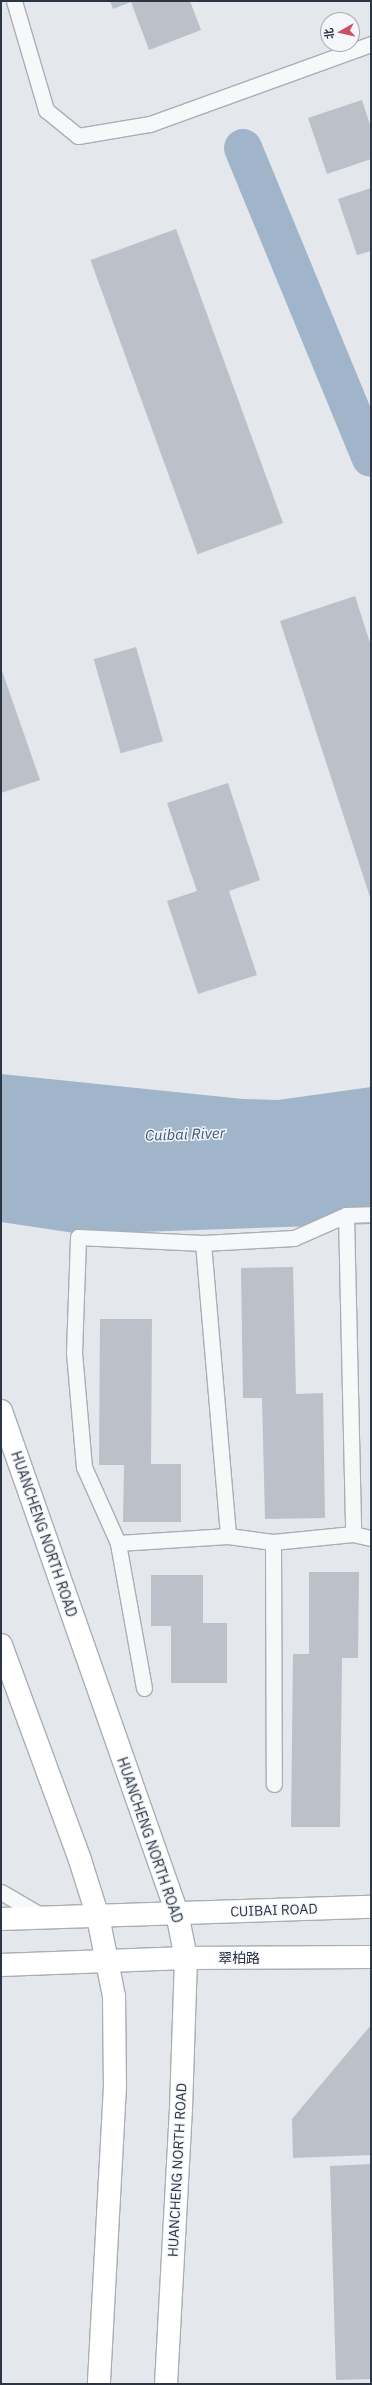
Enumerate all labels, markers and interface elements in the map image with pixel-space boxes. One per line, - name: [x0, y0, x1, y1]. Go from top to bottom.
- north arrow: [320, 12, 360, 52]
- text: 北: [321, 27, 337, 40]
- water label: Cuibai River: [145, 1124, 225, 1144]
- street label: HUANCHENG NORTH ROAD: [8, 1449, 80, 1619]
- street label: HUANCHENG NORTH ROAD: [114, 1755, 186, 1925]
- street label: CUIBAI ROAD: [230, 1900, 318, 1920]
- street label: 翠柏路: [218, 1950, 260, 1966]
- street label: HUANCHENG NORTH ROAD: [164, 2083, 190, 2257]

